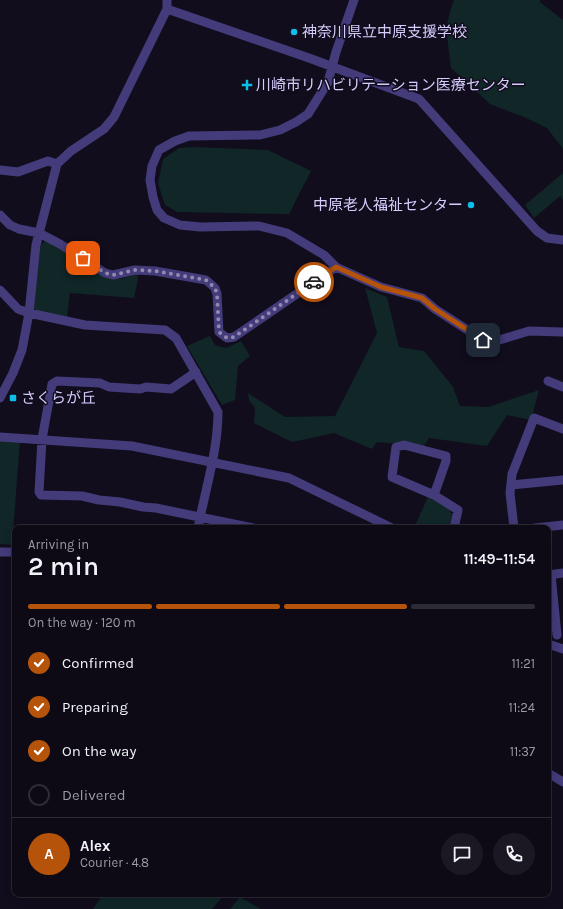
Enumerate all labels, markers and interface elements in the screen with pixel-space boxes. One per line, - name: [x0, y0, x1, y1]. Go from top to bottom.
- place label: 神奈川県立中原支援学校: [302, 23, 467, 41]
- marker: 神奈川県立中原支援学校: [289, 27, 299, 37]
- place label: 川崎市リハビリテーション医療センター: [256, 76, 526, 94]
- marker: 川崎市リハビリテーション医療センター: [241, 79, 253, 91]
- place label: 中原老人福祉センター: [313, 196, 463, 214]
- marker: 中原老人福祉センター: [466, 200, 476, 210]
- pin: [66, 241, 100, 275]
- icon: bag: [72, 247, 94, 269]
- courier: [294, 262, 334, 302]
- icon: car: [303, 271, 325, 293]
- pin: [466, 323, 500, 357]
- icon: home: [472, 329, 494, 351]
- place label: さくらが丘: [21, 389, 96, 407]
- marker: さくらが丘: [8, 393, 18, 403]
- text: Arriving in: [28, 537, 89, 552]
- text: 11:49–11:54: [463, 550, 535, 568]
- text: 2 min: [28, 551, 99, 582]
- text: On the way · 120 m: [28, 615, 136, 630]
- icon: check: [28, 652, 50, 674]
- text: Confirmed: [62, 654, 134, 672]
- text: 11:21: [512, 656, 535, 671]
- icon: check: [28, 696, 50, 718]
- text: Preparing: [62, 698, 128, 716]
- text: 11:24: [509, 700, 535, 715]
- icon: check: [28, 740, 50, 762]
- text: On the way: [62, 742, 136, 760]
- text: 11:37: [510, 744, 535, 759]
- text: Delivered: [62, 786, 126, 804]
- button: chat: [441, 833, 483, 875]
- button: phone: [493, 833, 535, 875]
- text: Alex: [80, 837, 110, 855]
- text: A: [44, 845, 54, 863]
- text: Courier · 4.8: [80, 855, 149, 870]

